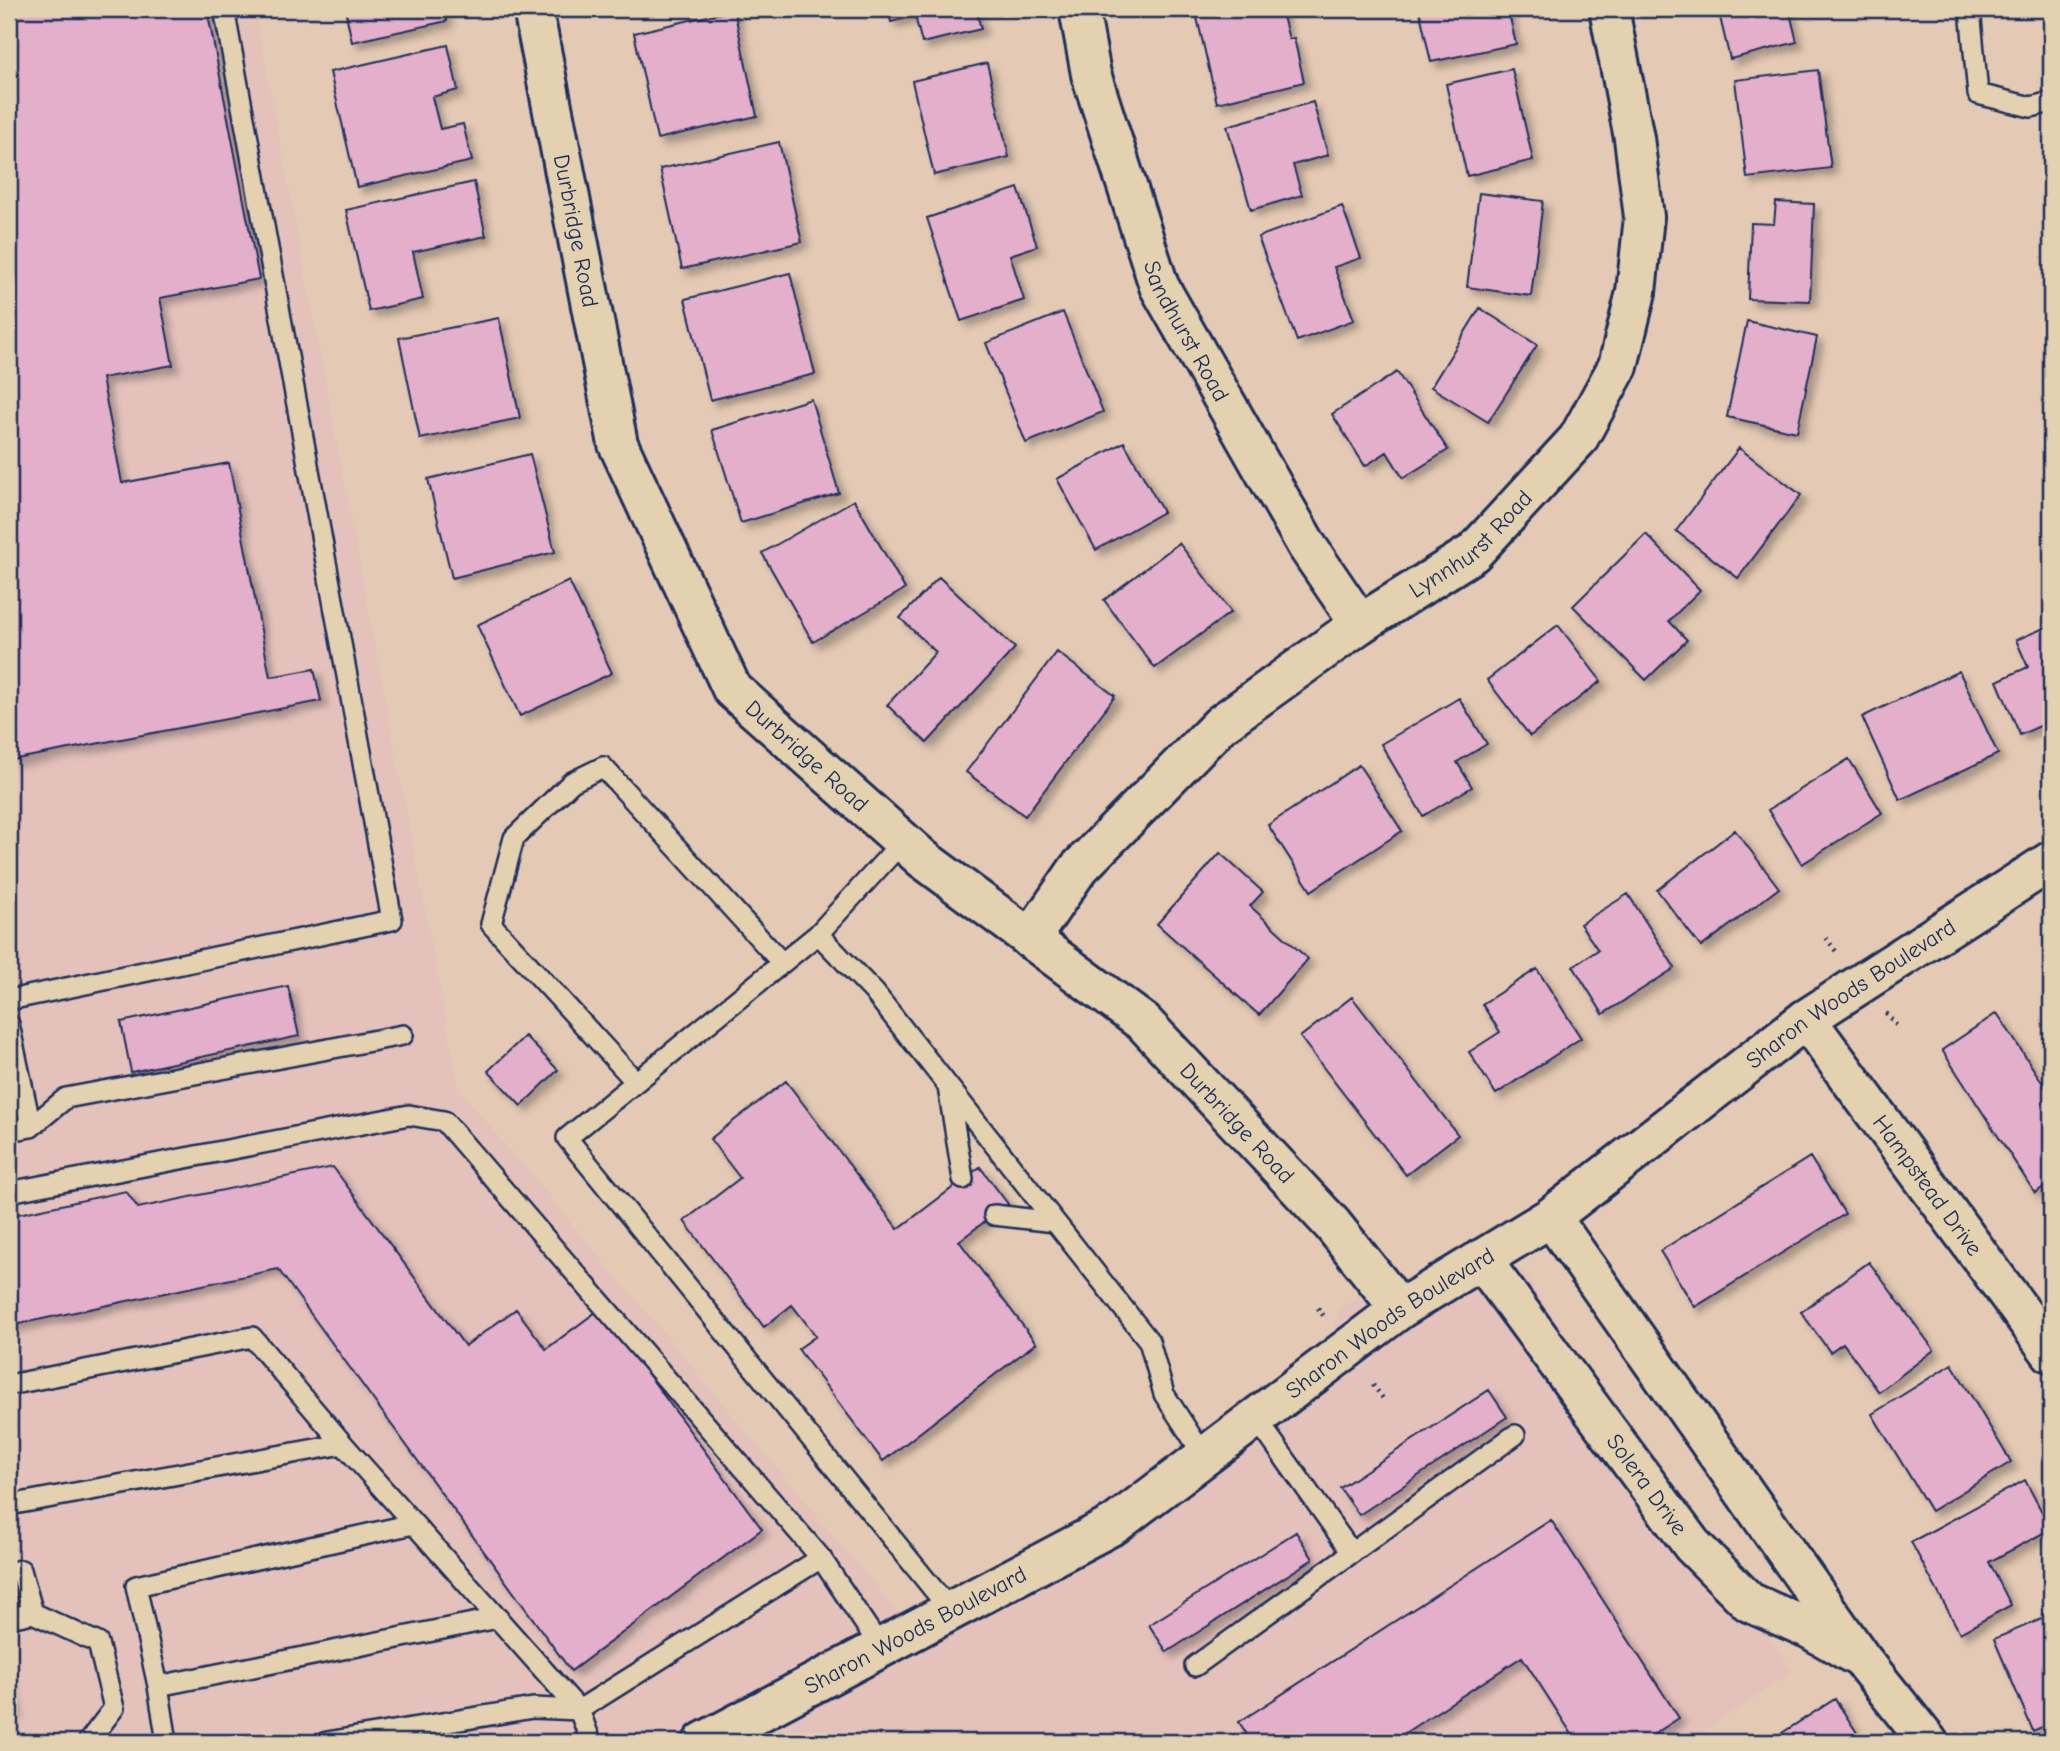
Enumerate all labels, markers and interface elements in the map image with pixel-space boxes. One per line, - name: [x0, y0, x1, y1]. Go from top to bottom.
- street label: Durbridge Road: [548, 152, 604, 310]
- street label: Sandhurst Road: [1138, 257, 1235, 406]
- street label: Lynnhurst Road: [1404, 484, 1538, 603]
- street label: Durbridge Road: [740, 694, 874, 818]
- street label: Sharon Woods Boulevard: [1740, 913, 1960, 1074]
- street label: Durbridge Road: [1174, 1057, 1300, 1189]
- street label: Hampstead Drive: [1867, 1109, 1988, 1261]
- street label: Sharon Woods Boulevard: [1280, 1241, 1499, 1404]
- street label: Solera Drive: [1601, 1428, 1693, 1540]
- street label: Sharon Woods Boulevard: [799, 1560, 1031, 1700]

